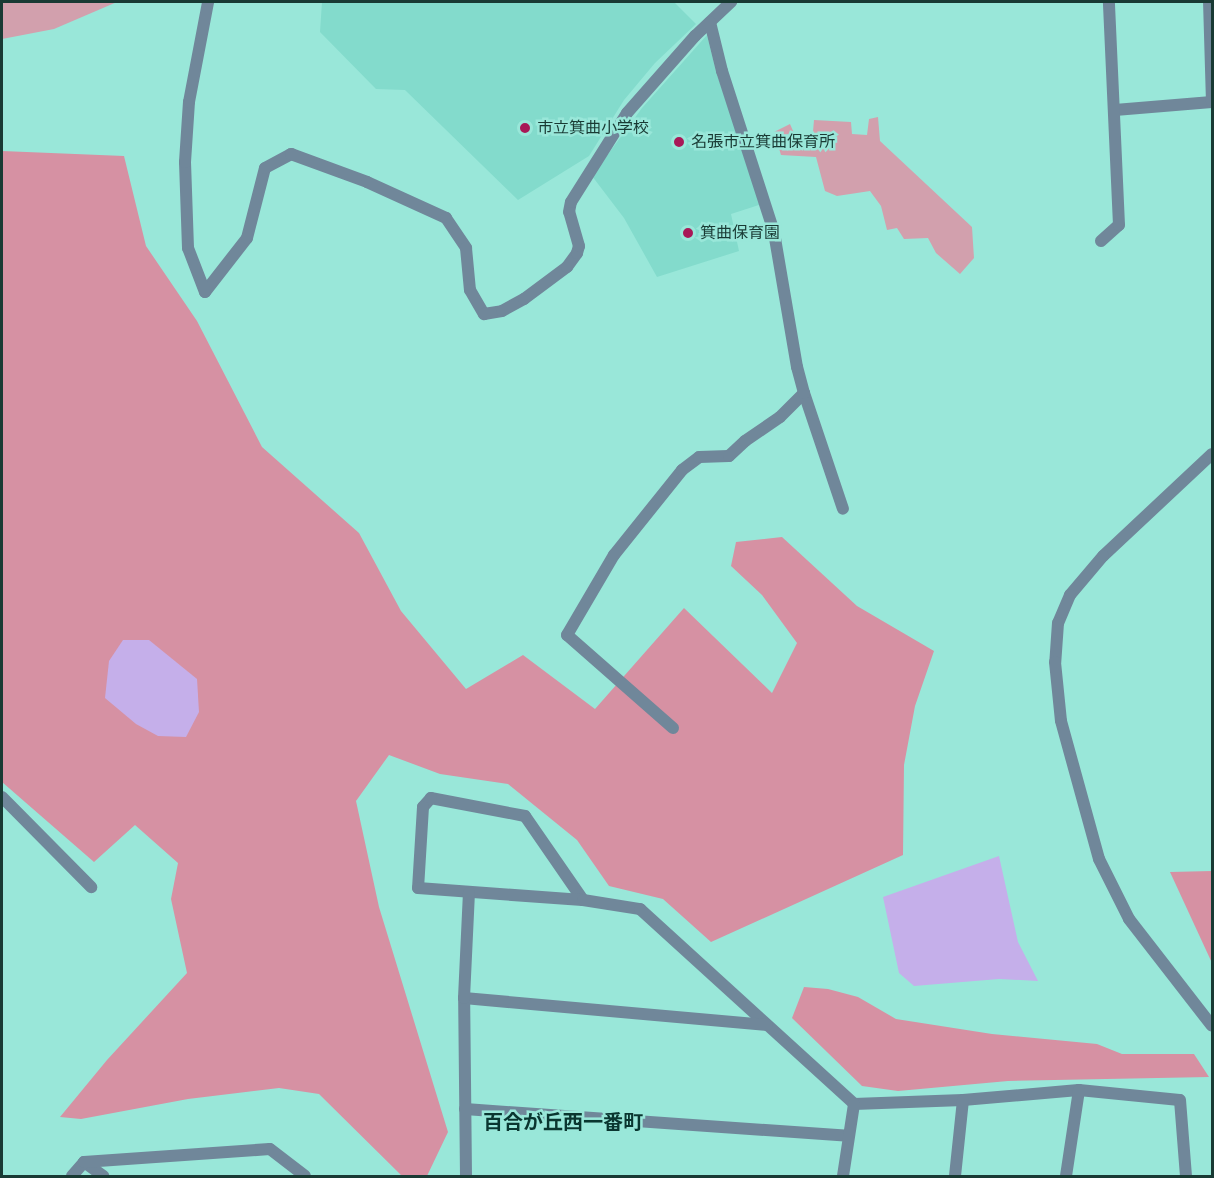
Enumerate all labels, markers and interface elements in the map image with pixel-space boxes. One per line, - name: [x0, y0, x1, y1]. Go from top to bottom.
- place label: 市立箕曲小学校: [537, 118, 649, 138]
- marker: 市立箕曲小学校: [518, 121, 532, 135]
- place label: 名張市立箕曲保育所: [691, 132, 835, 152]
- marker: 名張市立箕曲保育所: [672, 135, 686, 149]
- place label: 箕曲保育園: [700, 223, 780, 243]
- marker: 箕曲保育園: [681, 226, 695, 240]
- district label: 百合が丘西一番町: [483, 1110, 643, 1134]

